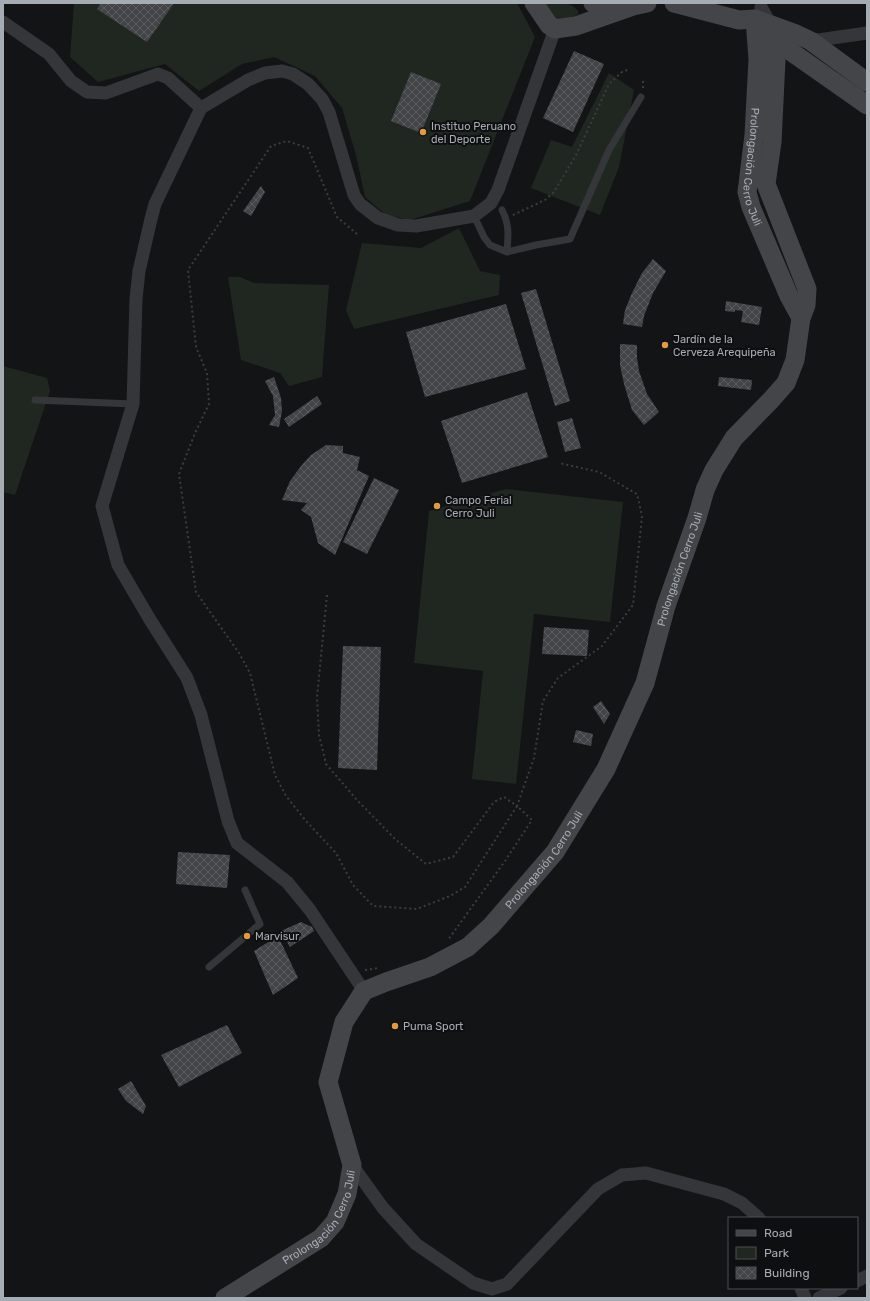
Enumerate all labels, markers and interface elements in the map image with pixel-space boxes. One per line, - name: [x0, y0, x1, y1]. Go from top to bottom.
- street label: Prolongación Cerro Juli: [740, 107, 764, 228]
- place label: Instituo Peruano del Deporte: [431, 120, 516, 146]
- marker: Instituo Peruano del Deporte: [418, 127, 428, 137]
- place label: Jardín de la Cerveza Arequipeña: [673, 333, 776, 359]
- marker: Jardín de la Cerveza Arequipeña: [660, 340, 670, 350]
- place label: Campo Ferial Cerro Juli: [445, 494, 512, 520]
- marker: Campo Ferial Cerro Juli: [432, 501, 442, 511]
- street label: Prolongación Cerro Juli: [655, 510, 705, 628]
- street label: Prolongación Cerro Juli: [503, 809, 586, 912]
- place label: Marvisur: [255, 930, 300, 943]
- marker: Marvisur: [242, 931, 252, 941]
- place label: Puma Sport: [403, 1020, 464, 1033]
- marker: Puma Sport: [390, 1021, 400, 1031]
- street label: Prolongación Cerro Juli: [280, 1169, 358, 1267]
- legend: [728, 1217, 858, 1289]
- text: Road: [764, 1226, 792, 1240]
- text: Park: [764, 1246, 790, 1260]
- text: Building: [764, 1266, 810, 1280]

